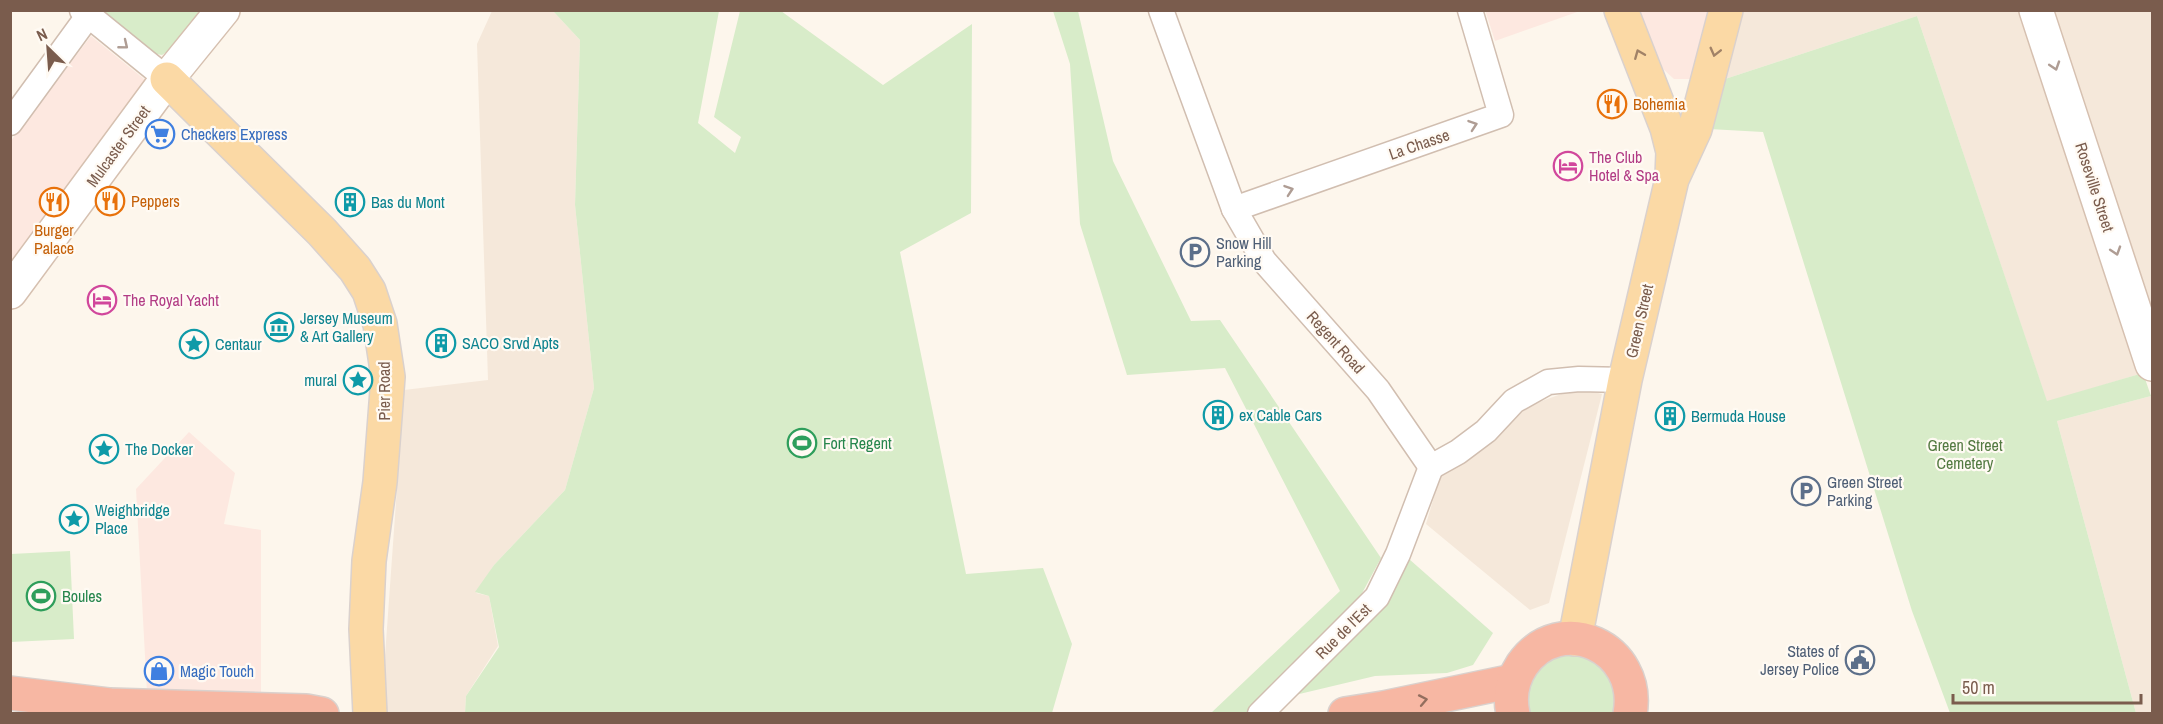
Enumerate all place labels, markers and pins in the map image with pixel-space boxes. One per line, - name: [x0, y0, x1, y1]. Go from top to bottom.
- restaurant icon: Bohemia: [1596, 88, 1628, 120]
- place label: Bohemia: [1633, 93, 1686, 115]
- supermarket icon: Checkers Express: [144, 118, 176, 150]
- place label: Checkers Express: [181, 123, 287, 145]
- place label: The Club Hotel & Spa: [1589, 146, 1660, 186]
- hotel icon: The Club Hotel & Spa: [1552, 150, 1584, 182]
- restaurant icon: Peppers: [94, 185, 126, 217]
- restaurant icon: Burger Palace: [38, 186, 70, 218]
- building icon: Bas du Mont: [334, 186, 366, 218]
- place label: Peppers: [131, 190, 180, 212]
- place label: Bas du Mont: [371, 191, 445, 213]
- place label: Burger Palace: [34, 219, 74, 259]
- place label: Snow Hill Parking: [1216, 232, 1271, 272]
- parking icon: Snow Hill Parking: [1179, 236, 1211, 268]
- hotel icon: The Royal Yacht: [86, 284, 118, 316]
- place label: The Royal Yacht: [123, 289, 219, 311]
- place label: Jersey Museum & Art Gallery: [300, 307, 393, 347]
- museum icon: Jersey Museum & Art Gallery: [263, 311, 295, 343]
- building icon: SACO Srvd Apts: [425, 327, 457, 359]
- place icon: Centaur: [178, 328, 210, 360]
- place label: SACO Srvd Apts: [462, 332, 559, 354]
- place label: Centaur: [215, 333, 262, 355]
- place icon: mural: [342, 364, 374, 396]
- place label: mural: [304, 369, 337, 391]
- building icon: ex Cable Cars: [1202, 399, 1234, 431]
- building icon: Bermuda House: [1654, 400, 1686, 432]
- place label: ex Cable Cars: [1239, 404, 1322, 426]
- place label: Bermuda House: [1691, 405, 1786, 427]
- sports icon: Fort Regent: [786, 427, 818, 459]
- place label: Fort Regent: [823, 432, 892, 454]
- place icon: The Docker: [88, 433, 120, 465]
- place label: The Docker: [125, 438, 193, 460]
- place label: Green Street Parking: [1827, 471, 1902, 511]
- parking icon: Green Street Parking: [1790, 475, 1822, 507]
- place label: Weighbridge Place: [95, 499, 170, 539]
- place icon: Weighbridge Place: [58, 503, 90, 535]
- sports icon: Boules: [25, 580, 57, 612]
- place label: Boules: [62, 585, 102, 607]
- place label: States of Jersey Police: [1760, 640, 1839, 680]
- public building icon: States of Jersey Police: [1844, 644, 1876, 676]
- shop icon: Magic Touch: [143, 655, 175, 687]
- place label: Magic Touch: [180, 660, 254, 682]

